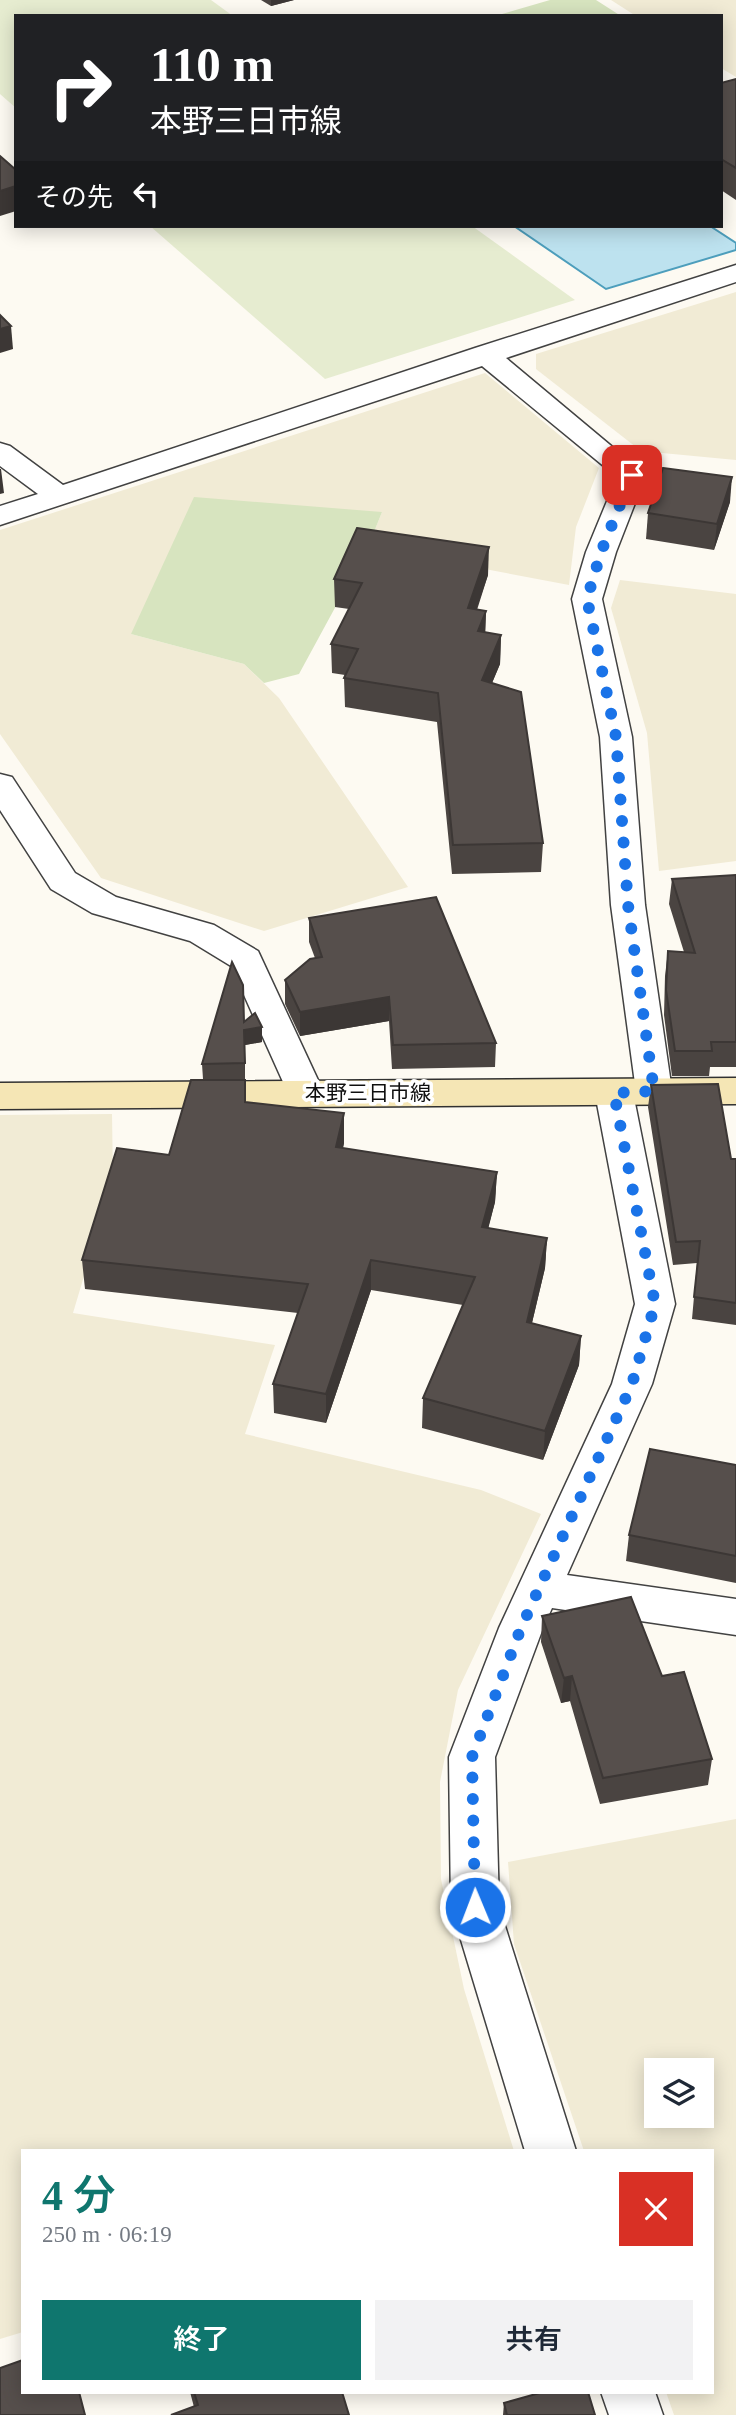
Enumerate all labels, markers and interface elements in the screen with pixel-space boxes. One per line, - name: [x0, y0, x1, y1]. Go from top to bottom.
- text: 110 m: [150, 37, 274, 92]
- icon: right: [35, 42, 126, 133]
- text: 本野三日市線: [150, 103, 342, 139]
- icon: left: [127, 175, 165, 213]
- text: その先: [35, 183, 113, 212]
- pin: [602, 445, 662, 505]
- icon: arrive: [613, 456, 651, 494]
- street label: 本野三日市線: [305, 1081, 431, 1105]
- position arrow: [438, 1870, 512, 1944]
- map controls: [644, 2058, 714, 2128]
- button: layers: [644, 2058, 714, 2128]
- button: close: [619, 2172, 693, 2246]
- text: 4 分: [42, 2173, 116, 2219]
- text: 250 m · 06:19: [42, 2222, 172, 2247]
- button: 終了: [42, 2300, 361, 2380]
- button: 共有: [375, 2300, 693, 2380]

